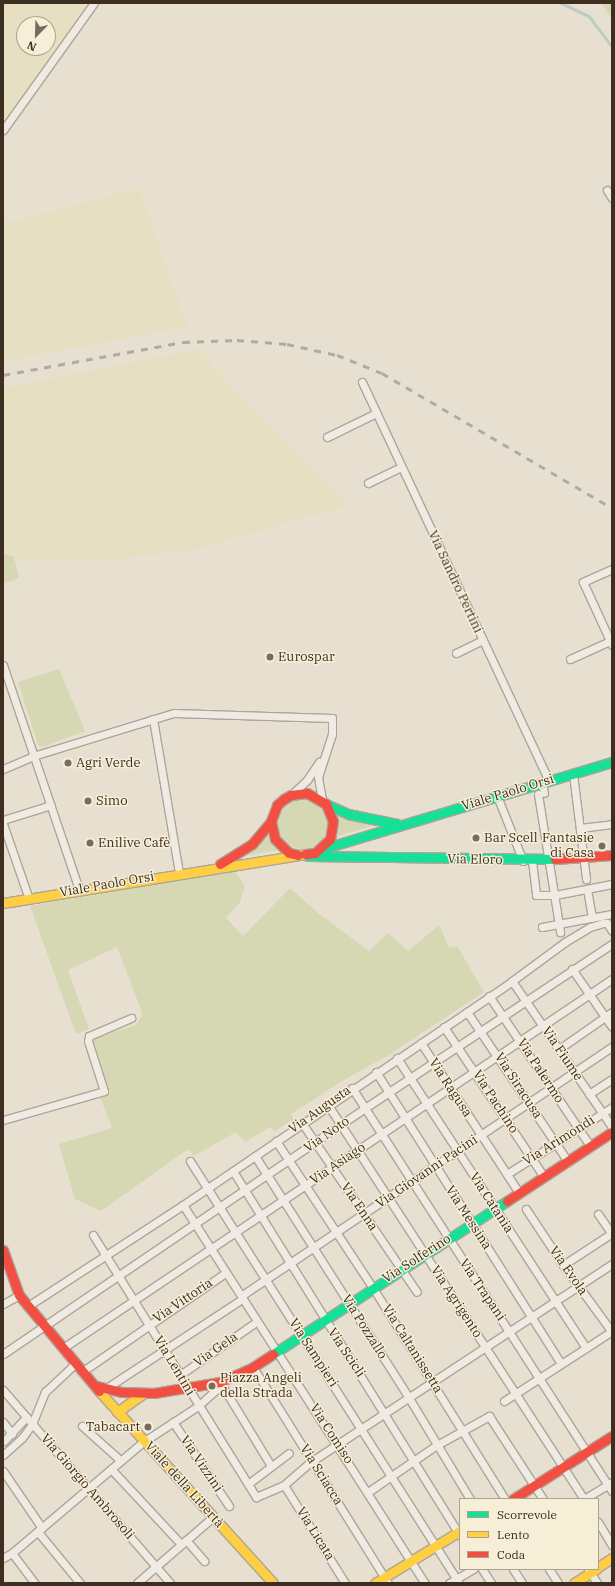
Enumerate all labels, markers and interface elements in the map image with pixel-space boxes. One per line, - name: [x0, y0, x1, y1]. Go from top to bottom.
- north arrow: [16, 16, 56, 56]
- text: N: [25, 38, 38, 54]
- street label: Via Sandro Pertini: [424, 528, 486, 636]
- place label: Eurospar: [278, 649, 335, 665]
- marker: Eurospar: [265, 652, 275, 662]
- place label: Agri Verde: [76, 755, 140, 771]
- marker: Agri Verde: [63, 758, 73, 768]
- street label: Viale Paolo Orsi: [460, 772, 556, 814]
- place label: Simo: [96, 793, 127, 809]
- marker: Simo: [83, 796, 93, 806]
- place label: Bar Scell: [484, 830, 538, 846]
- place label: Fantasie di Casa: [542, 831, 594, 862]
- marker: Bar Scell: [471, 833, 481, 843]
- place label: Enilive Cafè: [98, 835, 170, 851]
- marker: Enilive Cafè: [85, 838, 95, 848]
- marker: Fantasie di Casa: [597, 841, 607, 851]
- street label: Via Eloro: [447, 852, 503, 868]
- street label: Viale Paolo Orsi: [59, 869, 155, 901]
- street label: Via Fiume: [538, 1024, 586, 1084]
- street label: Via Palermo: [513, 1036, 567, 1106]
- street label: Via Siracusa: [491, 1050, 545, 1122]
- street label: Via Ragusa: [425, 1056, 475, 1120]
- street label: Via Pachino: [469, 1067, 521, 1137]
- street label: Via Augusta: [286, 1083, 354, 1137]
- street label: Via Arimondi: [520, 1113, 598, 1169]
- street label: Via Noto: [301, 1114, 353, 1156]
- street label: Via Giovanni Pacini: [373, 1132, 481, 1212]
- street label: Via Asiago: [307, 1140, 369, 1188]
- street label: Via Catania: [466, 1170, 516, 1236]
- street label: Via Enna: [337, 1180, 381, 1234]
- street label: Via Messina: [442, 1183, 494, 1253]
- street label: Via Solferino: [380, 1231, 454, 1287]
- street label: Via Evola: [546, 1244, 590, 1298]
- street label: Via Trapani: [456, 1256, 508, 1324]
- street label: Via Agrigento: [427, 1263, 485, 1341]
- street label: Via Vittoria: [150, 1275, 216, 1327]
- street label: Via Pozzallo: [338, 1292, 390, 1362]
- street label: Via Caltanissetta: [378, 1302, 446, 1396]
- street label: Via Sampieri: [285, 1316, 341, 1390]
- street label: Via Scicli: [324, 1326, 368, 1380]
- street label: Via Gela: [191, 1329, 241, 1371]
- street label: Via Lentini: [150, 1333, 198, 1399]
- place label: Piazza Angeli della Strada: [220, 1371, 302, 1402]
- marker: Piazza Angeli della Strada: [207, 1381, 217, 1391]
- street label: Via Comiso: [306, 1401, 356, 1467]
- place label: Tabacart: [86, 1419, 140, 1435]
- marker: Tabacart: [143, 1422, 153, 1432]
- street label: Via Giorgio Ambrosoli: [37, 1431, 137, 1543]
- street label: Via Vizzini: [176, 1433, 226, 1495]
- street label: Viale della Libertà: [141, 1439, 227, 1531]
- street label: Via Sciacca: [296, 1442, 346, 1508]
- legend: [459, 1498, 599, 1570]
- street label: Via Licata: [293, 1505, 337, 1563]
- text: Scorrevole: [497, 1507, 557, 1522]
- text: Lento: [497, 1527, 529, 1542]
- text: Coda: [497, 1547, 525, 1562]

